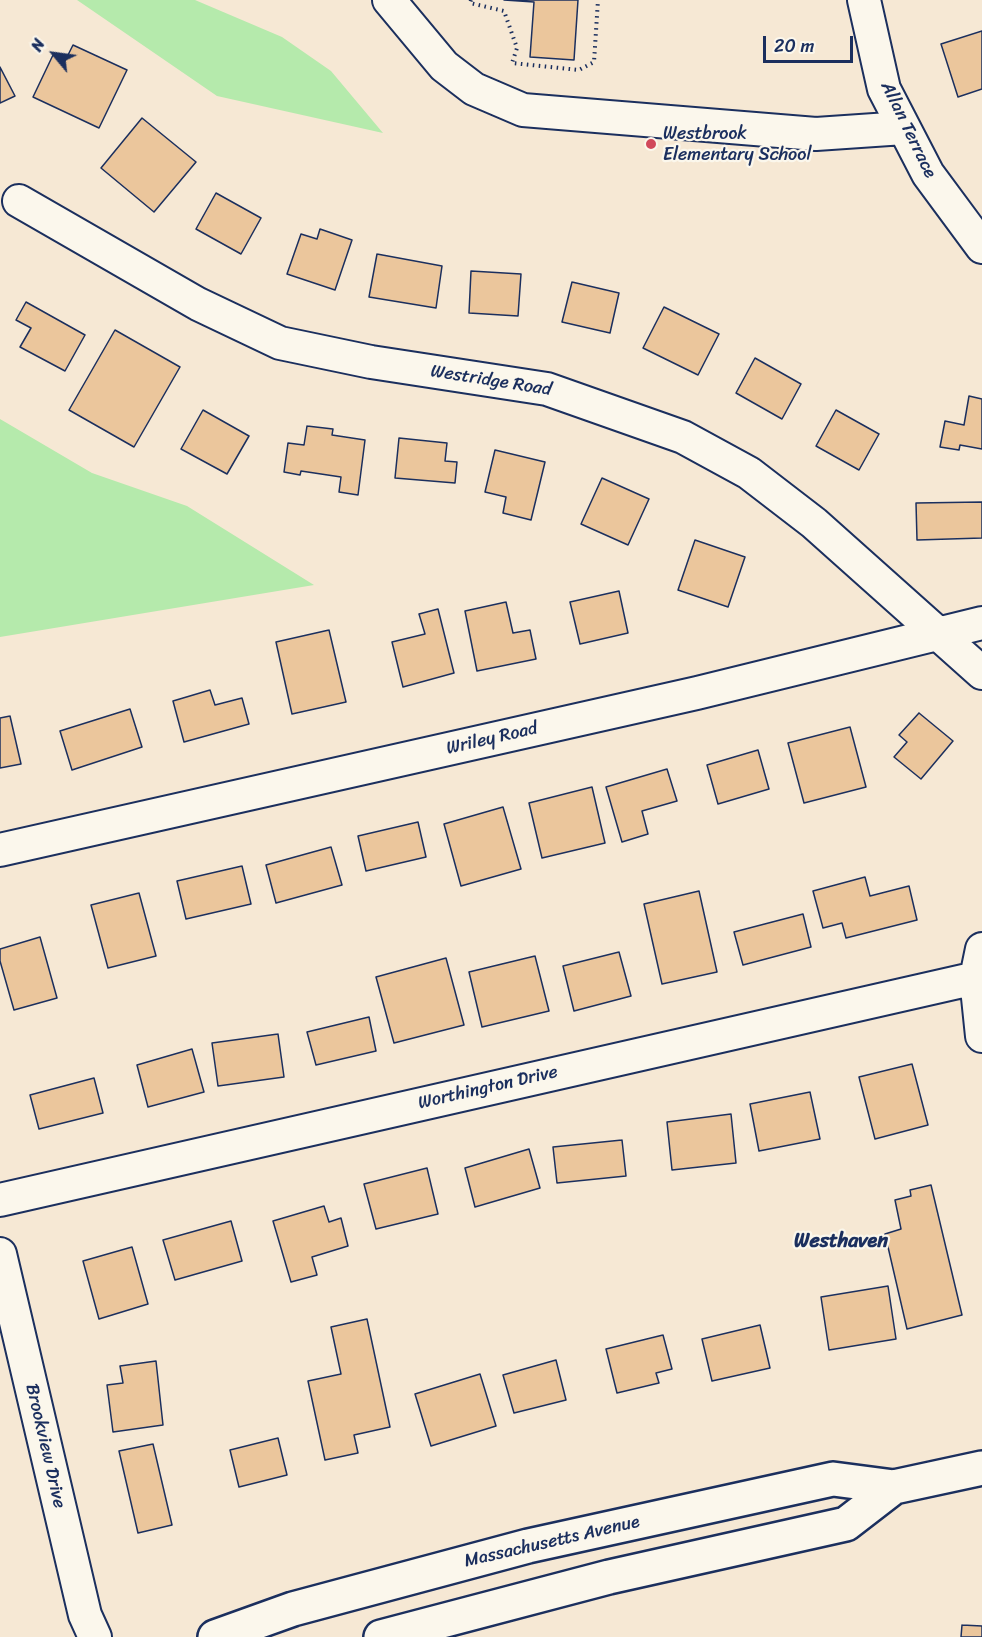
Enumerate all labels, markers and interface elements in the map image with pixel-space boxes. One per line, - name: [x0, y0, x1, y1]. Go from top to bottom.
- north arrow: [24, 24, 84, 84]
- scale bar: [766, 24, 856, 62]
- text: 20 m: [774, 30, 814, 62]
- text: N: [22, 33, 53, 57]
- street label: Allan Terrace: [875, 78, 941, 182]
- place label: Westbrook Elementary School: [663, 123, 812, 166]
- marker: Westbrook Elementary School: [644, 137, 658, 151]
- street label: Westridge Road: [429, 361, 553, 401]
- street label: Wriley Road: [444, 718, 540, 760]
- street label: Worthington Drive: [416, 1061, 560, 1115]
- district label: Westhaven: [794, 1230, 888, 1254]
- street label: Brookview Drive: [20, 1382, 70, 1510]
- street label: Massachusetts Avenue: [462, 1511, 642, 1573]

